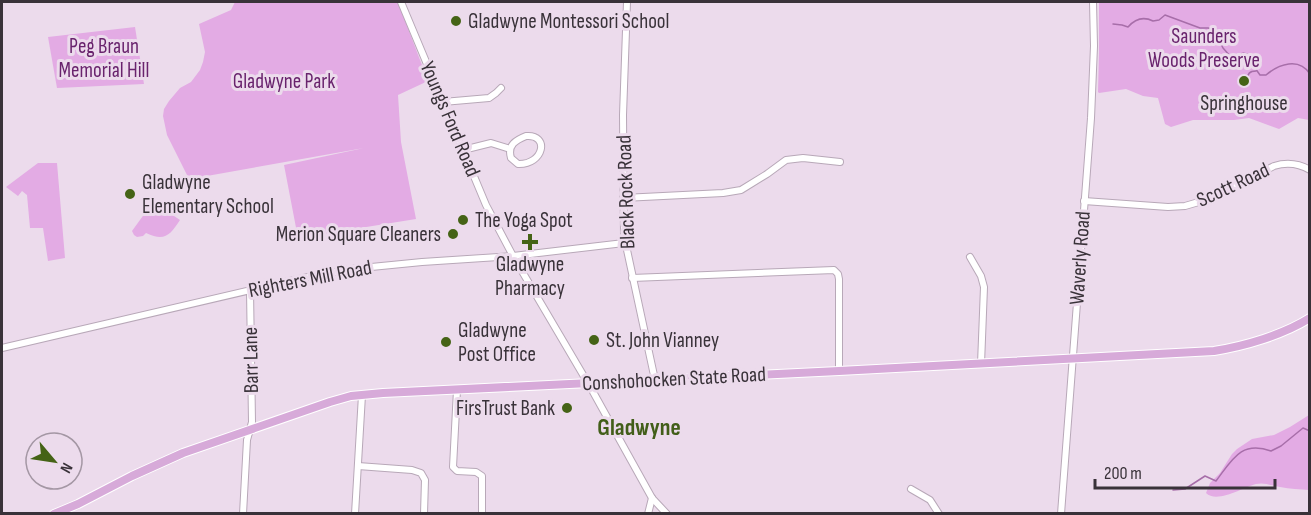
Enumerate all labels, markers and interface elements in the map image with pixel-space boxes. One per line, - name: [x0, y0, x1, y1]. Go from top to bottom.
- place label: Gladwyne Montessori School: [468, 9, 670, 34]
- marker: Gladwyne Montessori School: [449, 14, 463, 28]
- park label: Saunders Woods Preserve: [1148, 24, 1260, 73]
- park label: Peg Braun Memorial Hill: [59, 34, 149, 83]
- street label: Youngs Ford Road: [415, 58, 485, 180]
- park label: Gladwyne Park: [233, 69, 335, 94]
- marker: Springhouse: [1237, 74, 1251, 88]
- place label: Springhouse: [1200, 91, 1288, 116]
- street label: Black Rock Road: [612, 135, 640, 249]
- street label: Scott Road: [1193, 157, 1273, 213]
- place label: Gladwyne Elementary School: [142, 170, 274, 219]
- marker: Gladwyne Elementary School: [123, 187, 137, 201]
- place label: The Yoga Spot: [475, 208, 573, 233]
- street label: Waverly Road: [1064, 210, 1096, 306]
- marker: The Yoga Spot: [456, 213, 470, 227]
- place label: Merion Square Cleaners: [276, 222, 441, 247]
- marker: Merion Square Cleaners: [446, 227, 460, 241]
- marker: Gladwyne Pharmacy: [523, 235, 537, 249]
- place label: Gladwyne Pharmacy: [495, 252, 565, 301]
- street label: Righters Mill Road: [246, 255, 374, 303]
- place label: Gladwyne Post Office: [458, 318, 536, 367]
- street label: Barr Lane: [238, 327, 264, 393]
- place label: St. John Vianney: [606, 328, 719, 353]
- marker: St. John Vianney: [587, 333, 601, 347]
- marker: Gladwyne Post Office: [439, 335, 453, 349]
- street label: Conshohocken State Road: [582, 362, 766, 396]
- place label: FirsTrust Bank: [456, 396, 555, 421]
- marker: FirsTrust Bank: [560, 401, 574, 415]
- district label: Gladwyne: [597, 413, 681, 442]
- north arrow: [24, 431, 84, 491]
- scale bar: [1095, 452, 1275, 490]
- text: N: [55, 459, 76, 476]
- text: 200 m: [1104, 463, 1142, 484]

